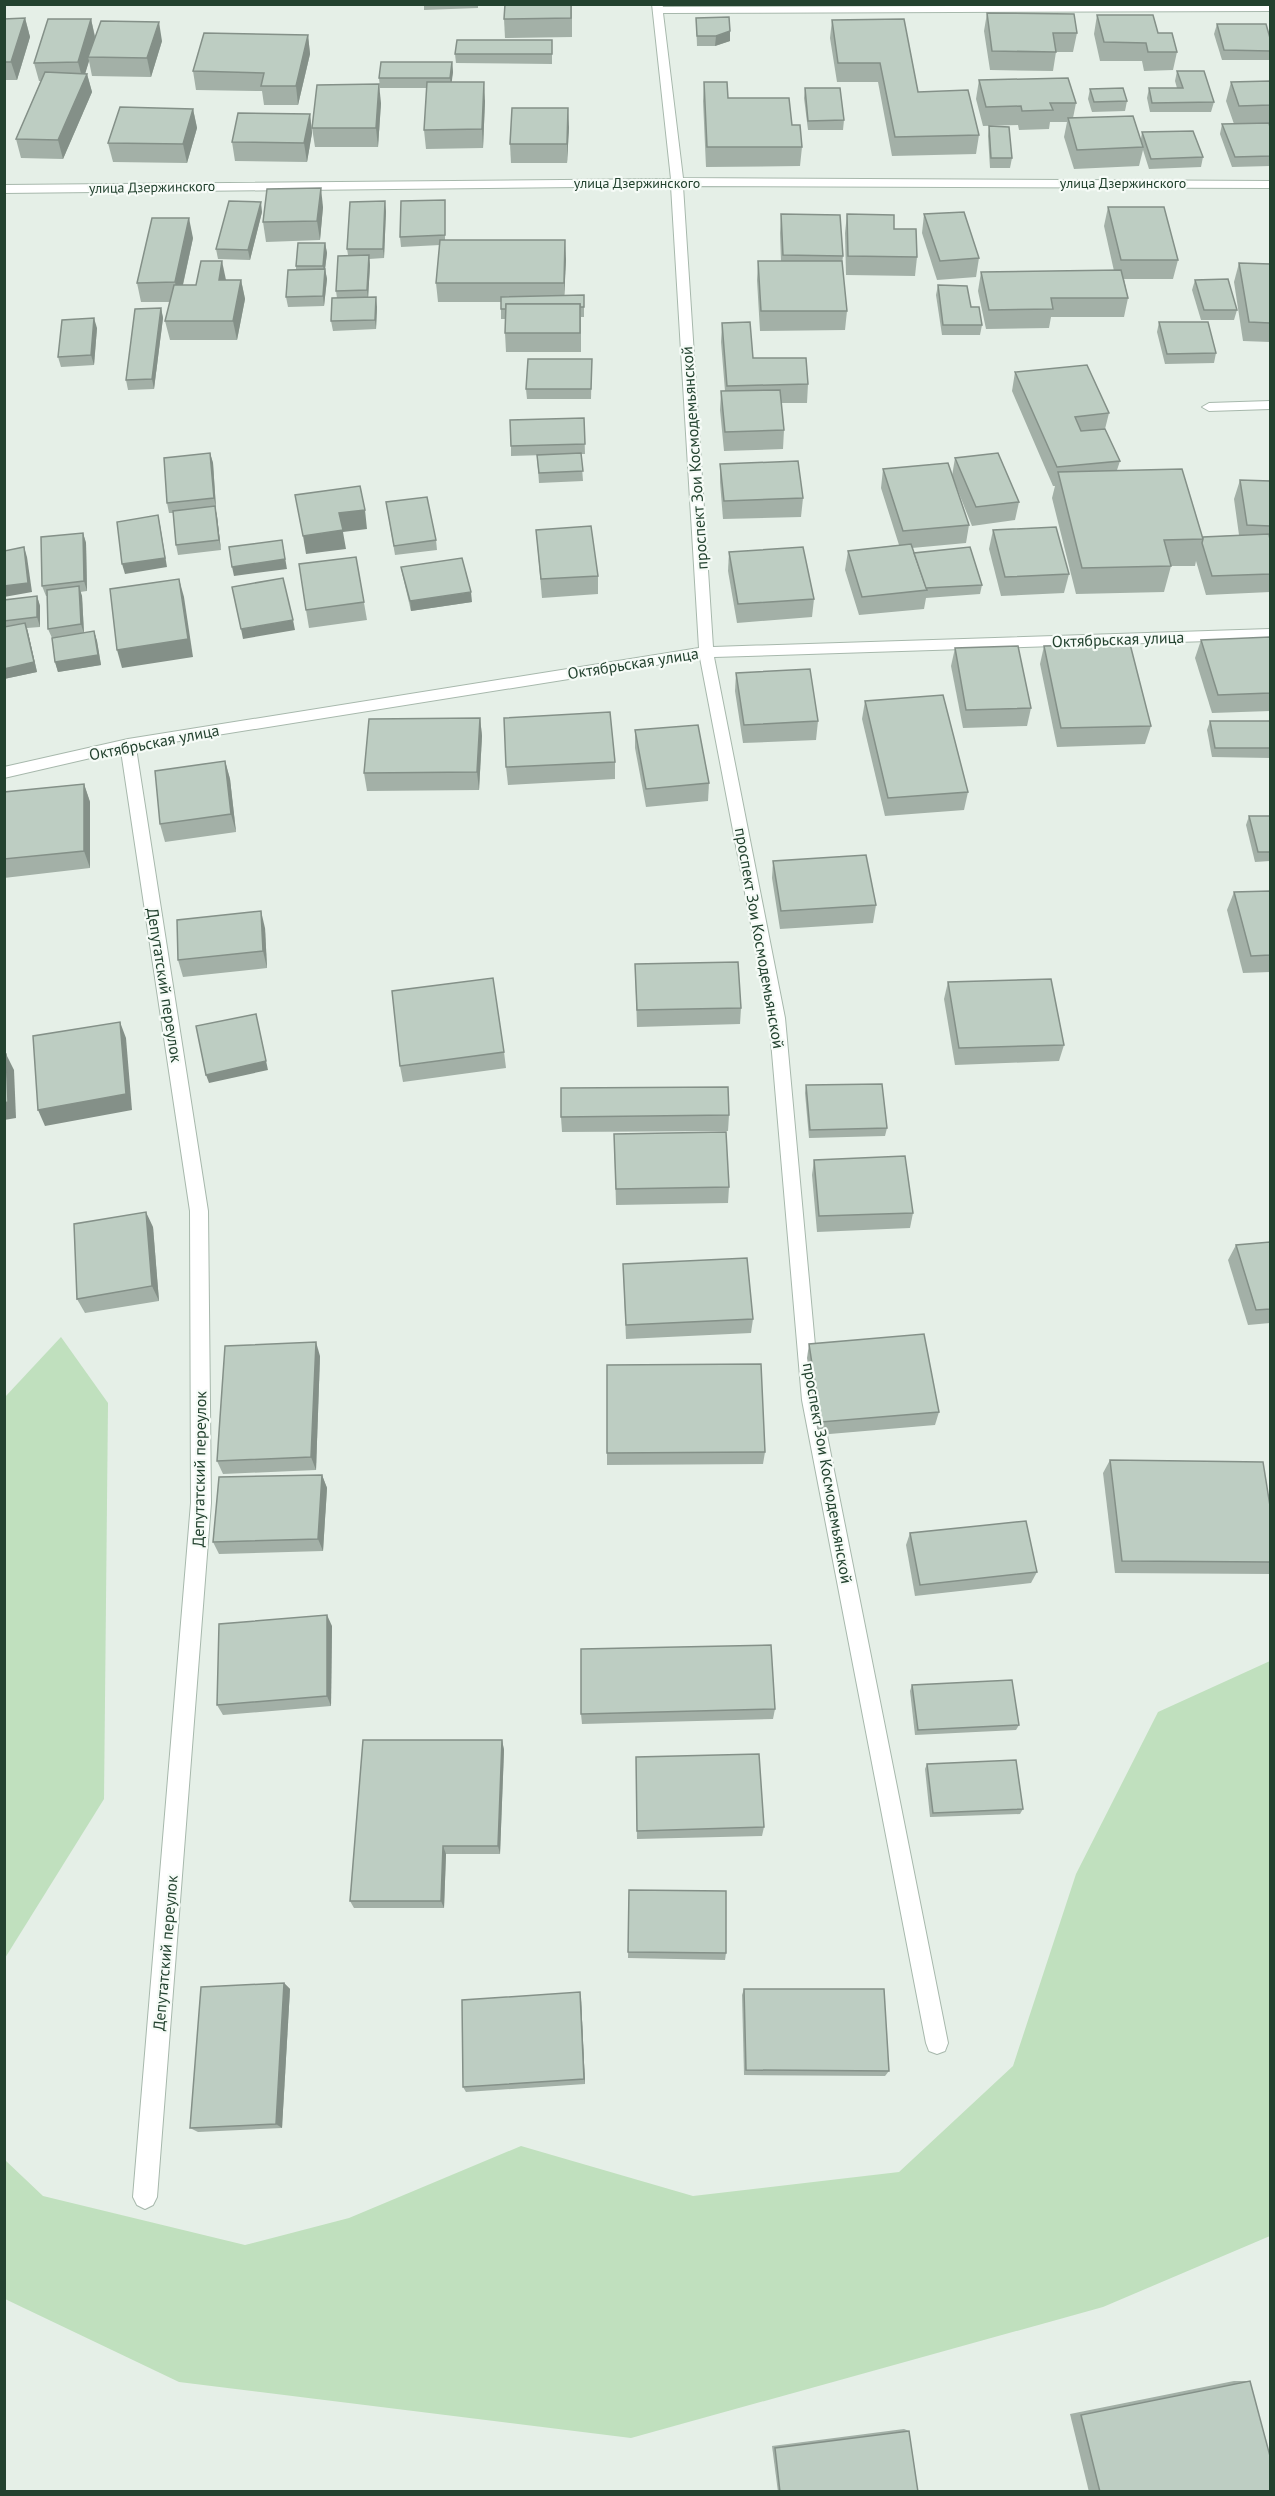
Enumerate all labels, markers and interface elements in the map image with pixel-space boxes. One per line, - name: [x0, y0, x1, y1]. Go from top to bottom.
- street label: улица Дзержинского: [574, 174, 700, 192]
- street label: улица Дзержинского: [1060, 174, 1186, 192]
- street label: улица Дзержинского: [89, 177, 215, 197]
- street label: проспект Зои Космодемьянской: [676, 346, 712, 570]
- street label: Октябрьская улица: [1051, 627, 1185, 651]
- street label: Октябрьская улица: [566, 643, 700, 683]
- street label: Октябрьская улица: [87, 720, 221, 764]
- street label: проспект Зои Космодемьянской: [731, 826, 789, 1050]
- street label: Депутатский переулок: [143, 906, 187, 1064]
- street label: проспект Зои Космодемьянской: [799, 1361, 857, 1585]
- street label: Депутатский переулок: [188, 1390, 210, 1547]
- street label: Депутатский переулок: [148, 1874, 182, 2032]

